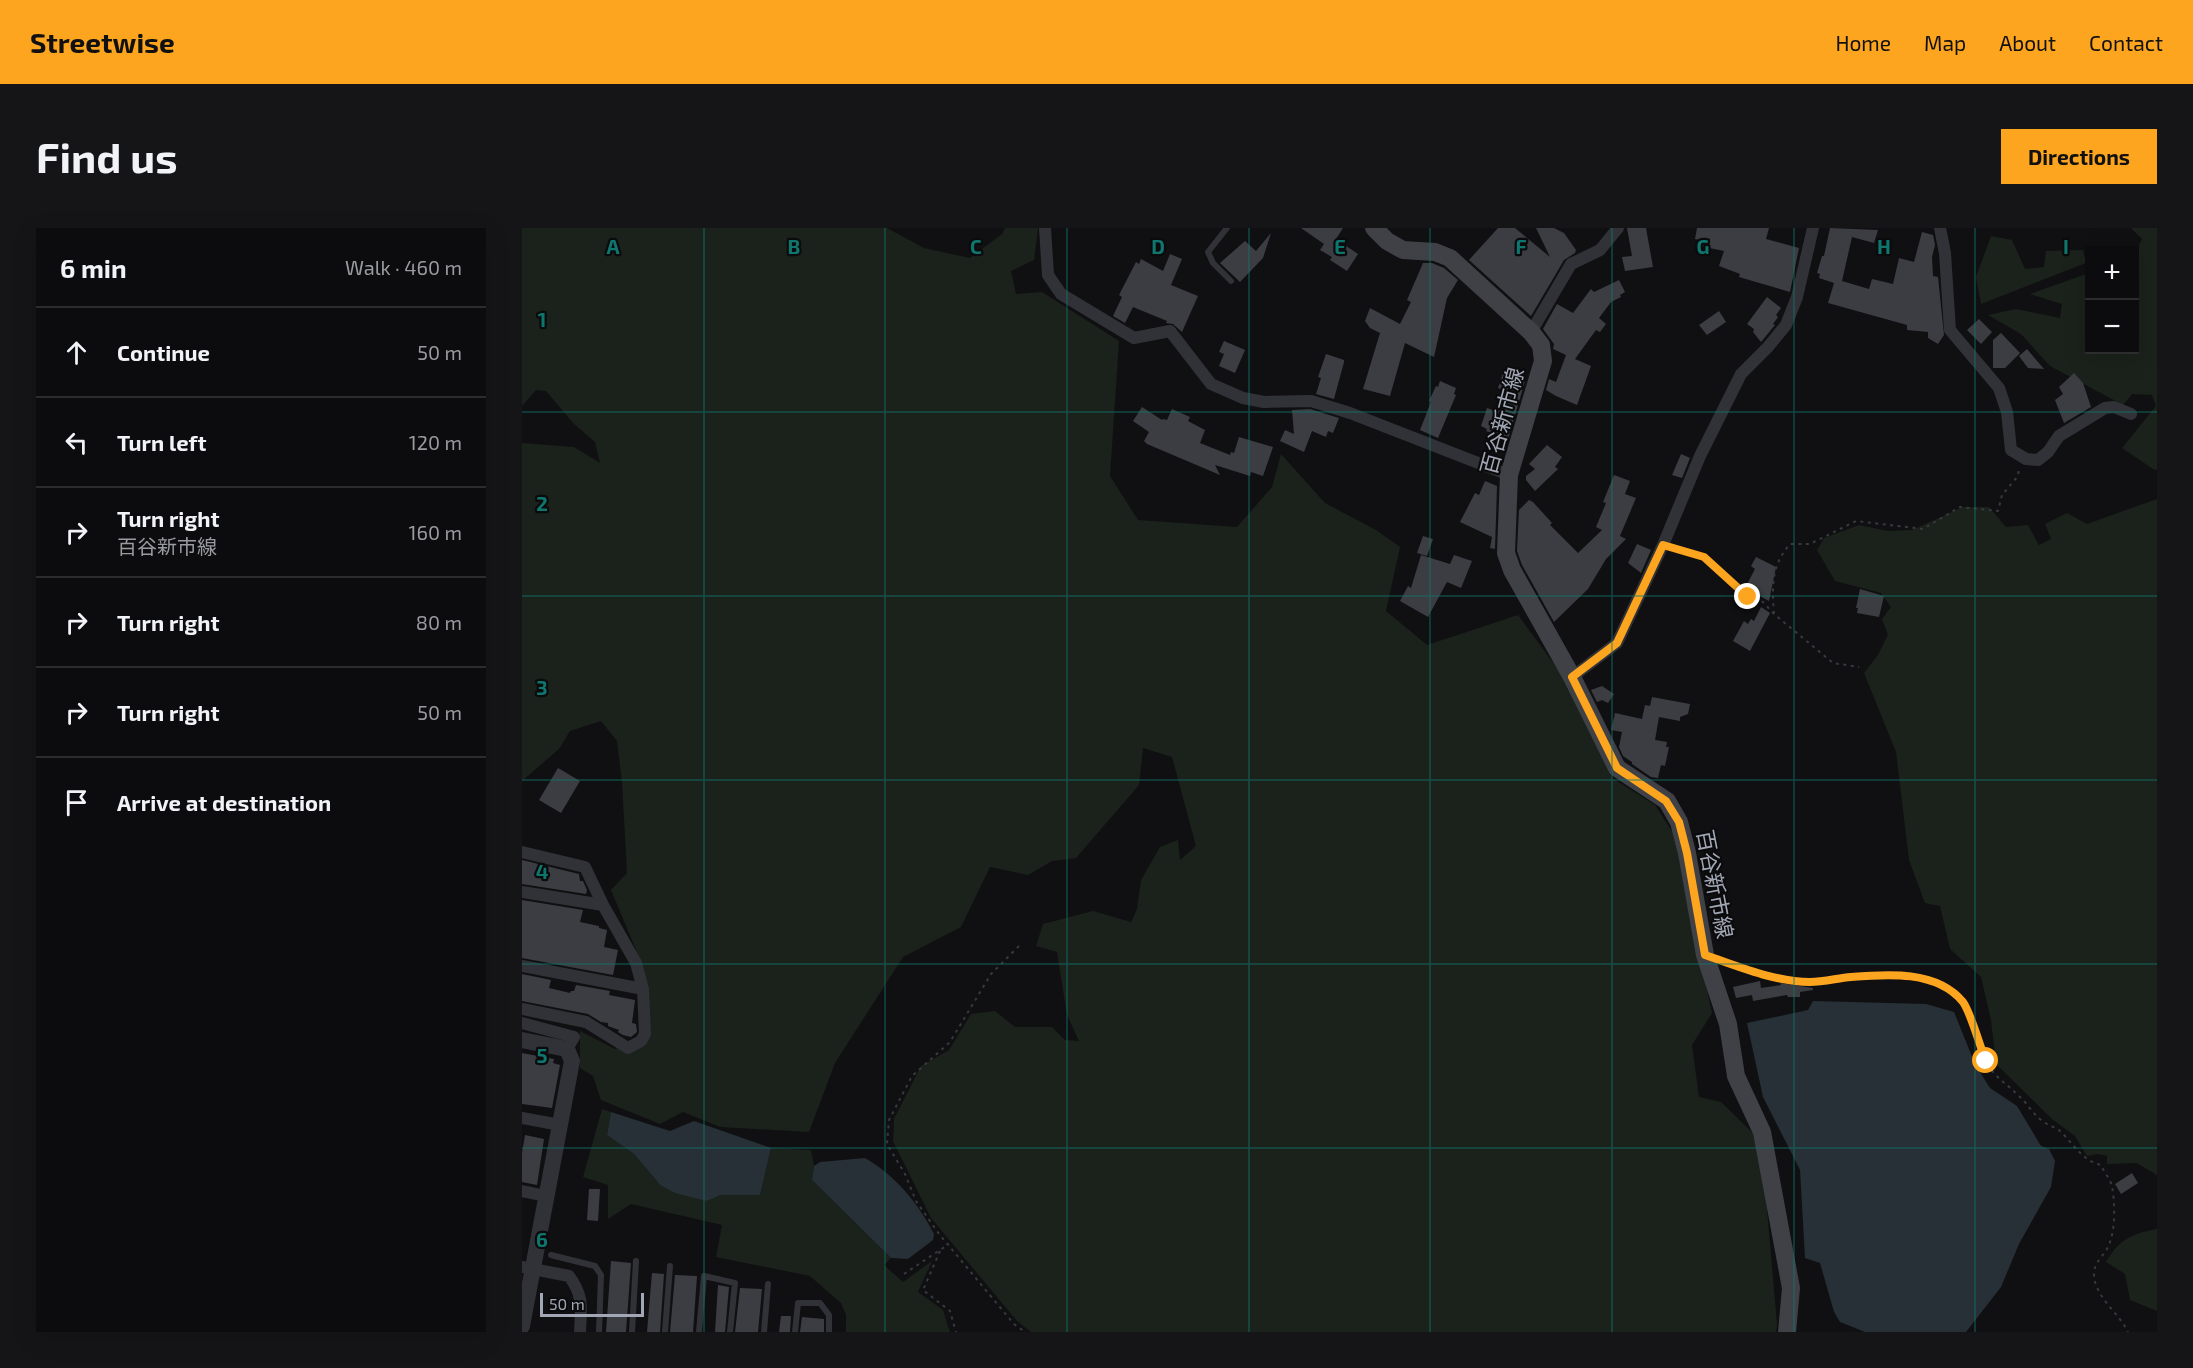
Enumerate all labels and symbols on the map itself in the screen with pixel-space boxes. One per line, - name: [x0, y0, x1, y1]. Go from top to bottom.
- text: A: [606, 234, 620, 258]
- text: B: [788, 234, 800, 258]
- text: C: [970, 234, 982, 258]
- text: D: [1151, 234, 1165, 258]
- text: E: [1334, 234, 1346, 258]
- text: F: [1515, 234, 1527, 258]
- text: G: [1697, 234, 1709, 258]
- text: H: [1877, 234, 1891, 258]
- text: I: [2063, 234, 2069, 258]
- text: 1: [538, 307, 546, 331]
- street label: 百谷新市線: [1474, 364, 1528, 477]
- text: 2: [536, 491, 548, 515]
- route end: [1734, 583, 1760, 609]
- text: 3: [536, 675, 548, 699]
- street label: 百谷新市線: [1693, 827, 1739, 940]
- text: 4: [536, 859, 549, 883]
- text: 5: [536, 1043, 548, 1067]
- route start: [1972, 1047, 1998, 1073]
- text: 6: [536, 1227, 548, 1251]
- scale bar: [540, 1290, 644, 1318]

